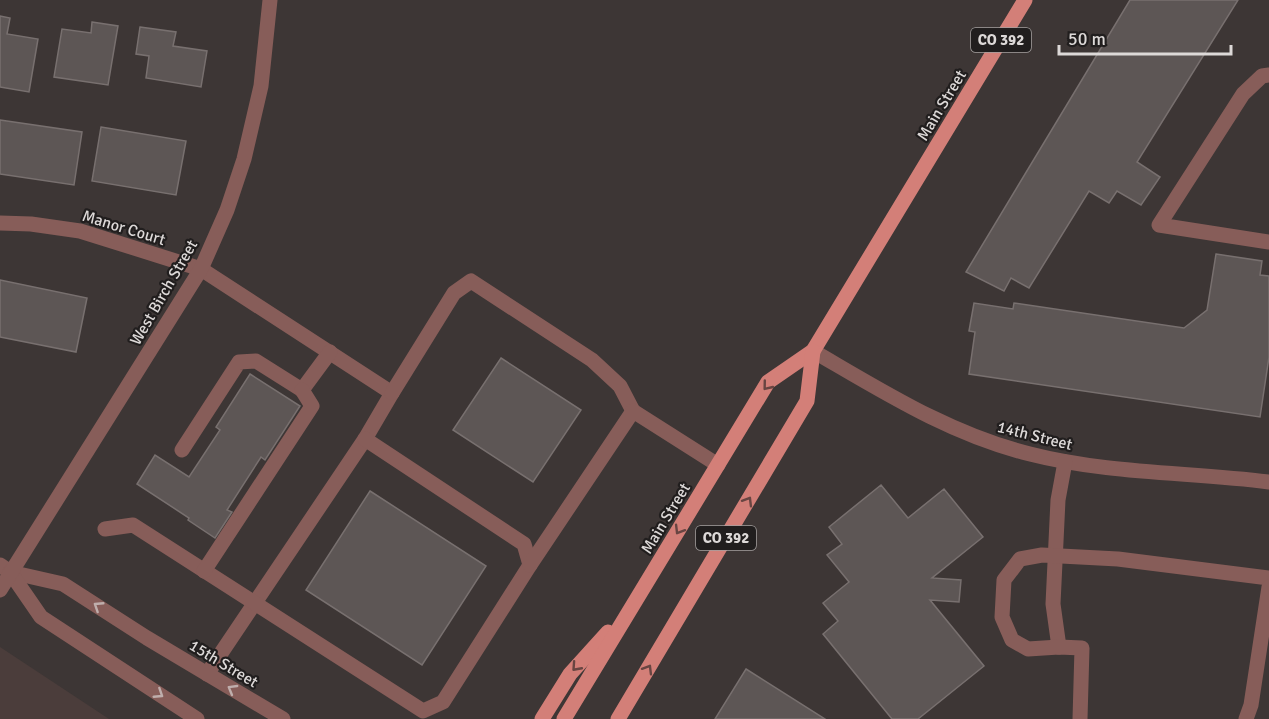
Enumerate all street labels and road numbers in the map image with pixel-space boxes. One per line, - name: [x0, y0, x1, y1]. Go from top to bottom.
- road number: CO 392: [971, 28, 1031, 52]
- street label: Main Street: [913, 66, 971, 145]
- street label: Manor Court: [80, 206, 168, 250]
- street label: West Birch Street: [126, 236, 202, 349]
- street label: 14th Street: [995, 417, 1075, 455]
- street label: Main Street: [637, 479, 695, 558]
- road number: CO 392: [696, 526, 756, 550]
- street label: 15th Street: [185, 636, 262, 692]

